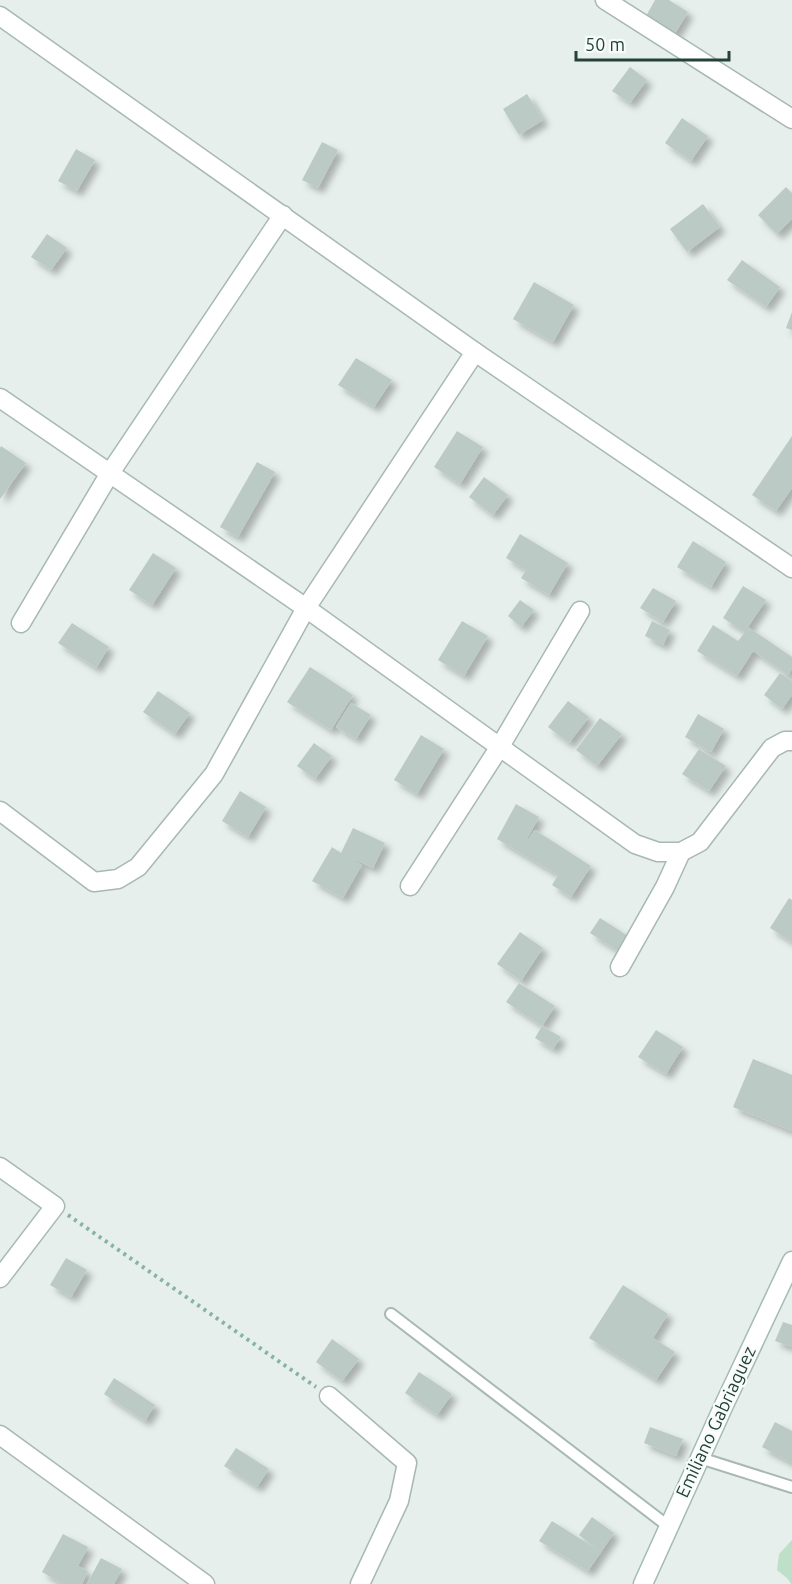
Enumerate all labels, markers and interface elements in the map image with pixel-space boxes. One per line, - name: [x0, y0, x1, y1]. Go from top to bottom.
- scale bar: [576, 24, 729, 62]
- text: 50 m: [585, 34, 625, 54]
- street label: Emiliano Gabriaguez: [671, 1343, 759, 1500]

